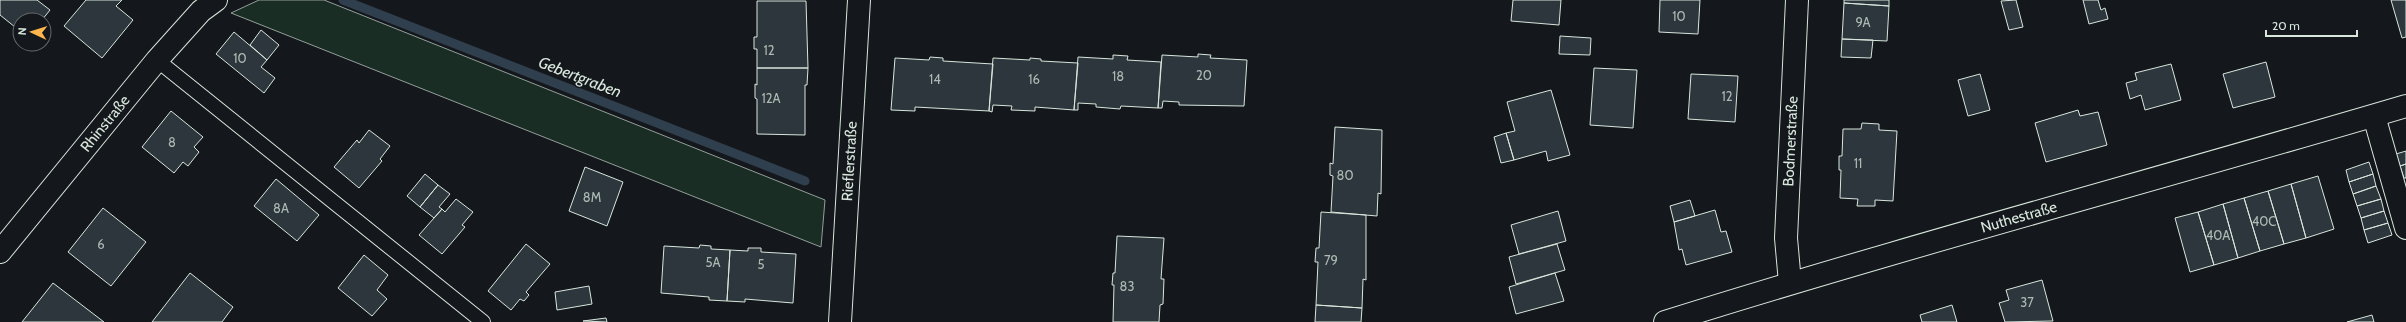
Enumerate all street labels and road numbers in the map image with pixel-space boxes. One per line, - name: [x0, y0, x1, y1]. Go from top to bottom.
- street label: Rhinstraße: [77, 91, 134, 156]
- street label: Bodmerstraße: [1779, 95, 1802, 187]
- street label: Rieflerstraße: [838, 120, 861, 202]
- street label: Nuthestraße: [1979, 198, 2059, 237]

